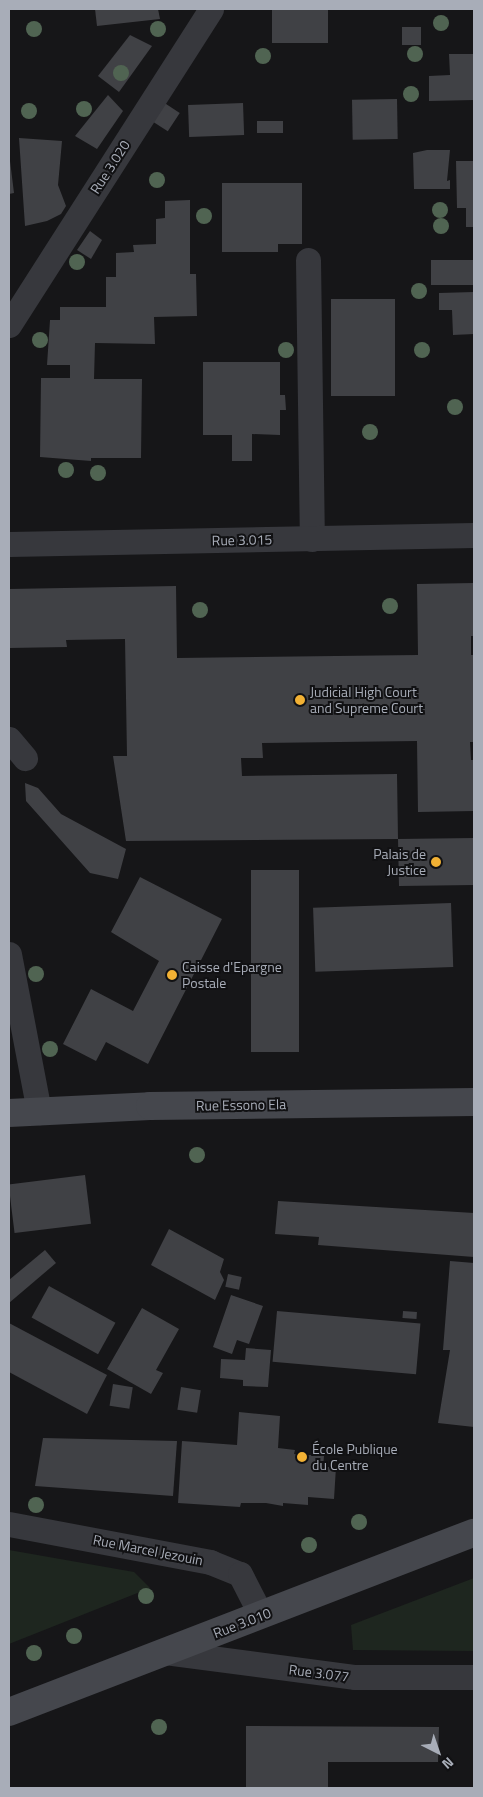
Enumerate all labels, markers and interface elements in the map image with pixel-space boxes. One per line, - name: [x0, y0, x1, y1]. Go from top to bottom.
- street label: Rue 3.020: [86, 137, 134, 197]
- street label: Rue 3.015: [212, 531, 272, 549]
- place label: Judicial High Court and Supreme Court: [310, 684, 423, 716]
- marker: Judicial High Court and Supreme Court: [294, 694, 306, 706]
- place label: Palais de Justice: [373, 846, 426, 879]
- marker: Palais de Justice: [430, 856, 442, 868]
- place label: Caisse d'Epargne Postale: [182, 959, 282, 992]
- marker: Caisse d'Epargne Postale: [166, 969, 178, 981]
- street label: Rue Essono Ela: [196, 1096, 286, 1114]
- place label: École Publique du Centre: [312, 1441, 398, 1474]
- marker: École Publique du Centre: [296, 1451, 308, 1463]
- street label: Rue Marcel Jezouin: [92, 1531, 204, 1569]
- street label: Rue 3.010: [211, 1604, 273, 1642]
- street label: Rue 3.077: [288, 1661, 350, 1685]
- north arrow: [413, 1727, 463, 1777]
- text: N: [438, 1753, 459, 1775]

